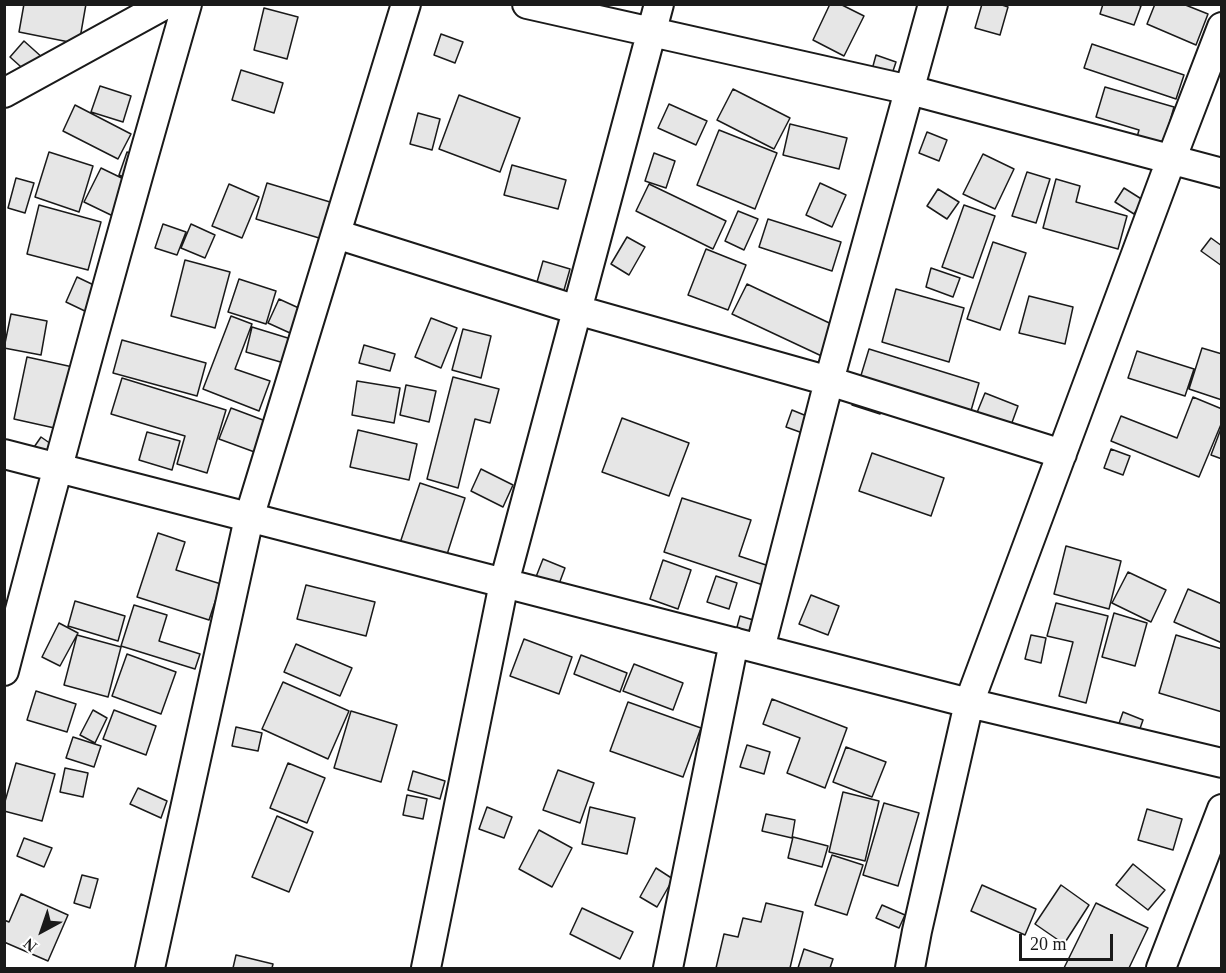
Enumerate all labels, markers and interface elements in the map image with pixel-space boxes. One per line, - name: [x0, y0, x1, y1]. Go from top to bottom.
- north arrow: [12, 901, 72, 961]
- scale bar: [1022, 922, 1116, 960]
- text: 20 m: [1030, 934, 1067, 954]
- text: N: [20, 935, 40, 955]

